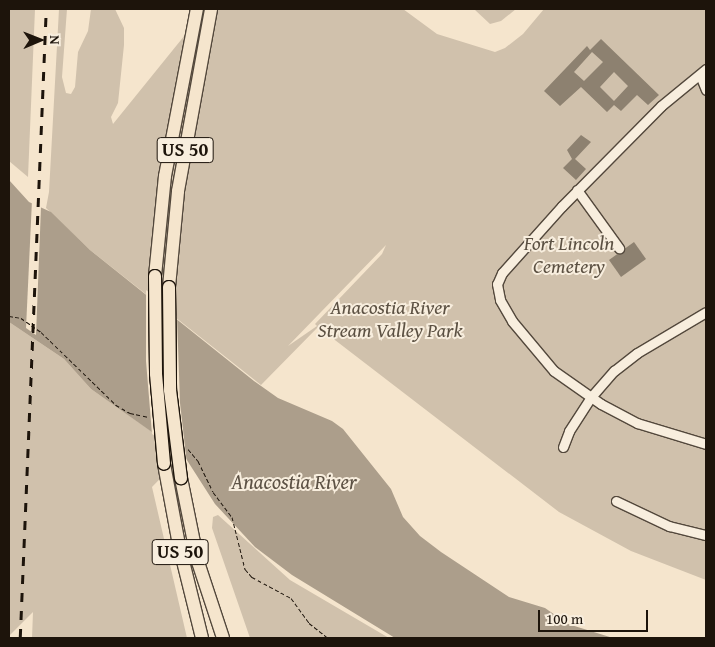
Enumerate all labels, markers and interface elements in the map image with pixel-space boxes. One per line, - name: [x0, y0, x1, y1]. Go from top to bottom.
- north arrow: [15, 15, 65, 65]
- text: N: [45, 35, 65, 45]
- road number: US 50: [156, 134, 214, 166]
- park label: Fort Lincoln Cemetery: [524, 231, 614, 278]
- park label: Anacostia River Stream Valley Park: [317, 295, 463, 342]
- water label: Anacostia River: [231, 469, 357, 495]
- road number: US 50: [151, 536, 209, 568]
- scale bar: [540, 600, 650, 632]
- text: 100 m: [546, 608, 583, 629]

